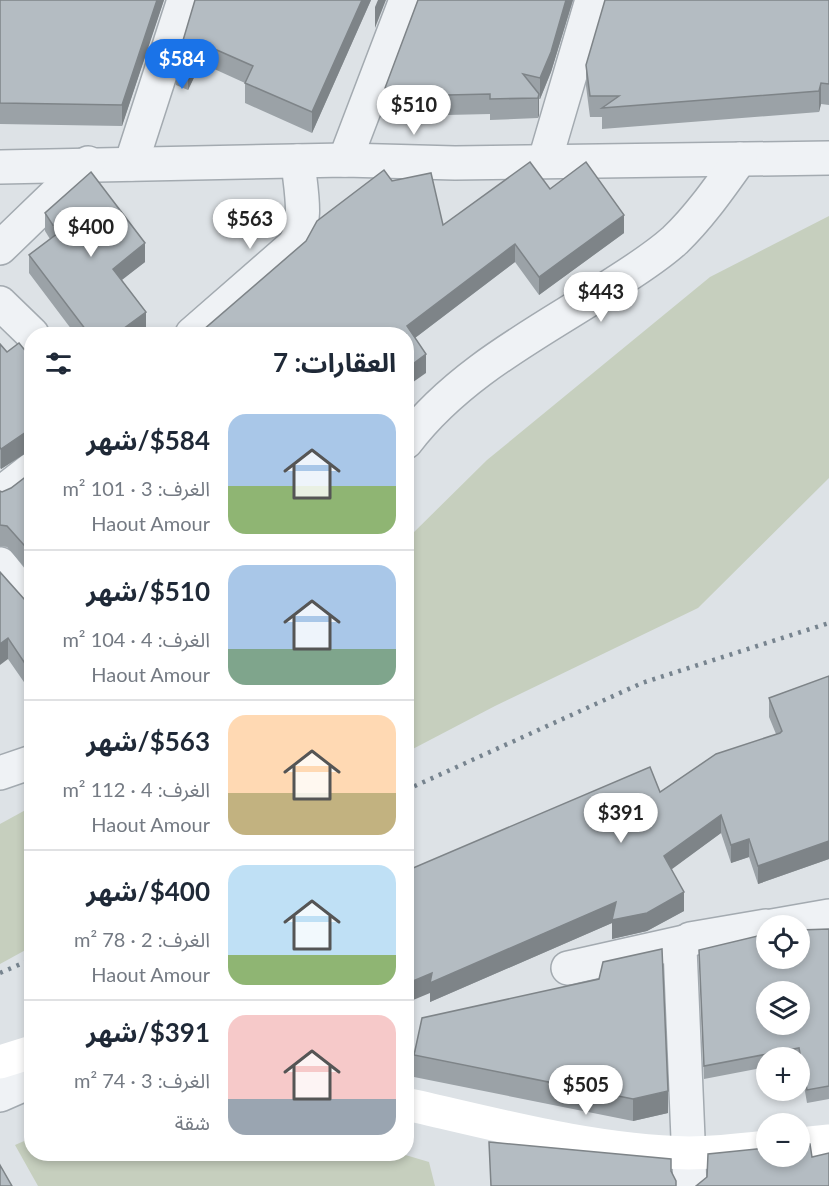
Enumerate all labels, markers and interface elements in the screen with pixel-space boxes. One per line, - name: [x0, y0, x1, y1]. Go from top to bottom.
- pin: $584: [146, 39, 218, 90]
- text: $584: [159, 46, 205, 70]
- pin: $510: [378, 85, 450, 136]
- text: $510: [391, 92, 437, 116]
- pin: $563: [214, 199, 286, 250]
- text: $563: [227, 206, 273, 230]
- pin: $400: [55, 207, 127, 258]
- text: $400: [68, 214, 114, 238]
- pin: $443: [565, 272, 637, 323]
- text: $443: [578, 279, 624, 303]
- text: العقارات: 7: [273, 346, 396, 378]
- icon: filters: [42, 347, 75, 380]
- text: $584/شهر: [86, 424, 210, 456]
- icon: home: [276, 438, 348, 510]
- text: الغرف: 3 · 101 m²: [62, 476, 210, 500]
- text: Haout Amour: [91, 511, 210, 535]
- text: $510/شهر: [86, 575, 210, 607]
- icon: home: [276, 589, 348, 661]
- text: الغرف: 4 · 104 m²: [62, 627, 210, 651]
- text: Haout Amour: [91, 662, 210, 686]
- text: $563/شهر: [86, 725, 210, 757]
- icon: home: [276, 739, 348, 811]
- text: الغرف: 4 · 112 m²: [62, 777, 210, 801]
- pin: $391: [585, 793, 657, 844]
- text: $391: [598, 800, 644, 824]
- text: Haout Amour: [91, 812, 210, 836]
- text: $400/شهر: [86, 875, 210, 907]
- icon: home: [276, 889, 348, 961]
- map controls: [756, 915, 810, 1167]
- button: locate: [756, 915, 810, 969]
- text: الغرف: 2 · 78 m²: [74, 927, 210, 951]
- text: Haout Amour: [91, 962, 210, 986]
- button: layers: [756, 981, 810, 1035]
- text: $391/شهر: [86, 1016, 210, 1048]
- icon: home: [276, 1039, 348, 1111]
- button: +: [756, 1047, 810, 1101]
- pin: $505: [550, 1065, 622, 1116]
- text: الغرف: 3 · 74 m²: [74, 1068, 210, 1092]
- text: $505: [563, 1072, 609, 1096]
- text: شقة: [175, 1110, 210, 1134]
- button: −: [756, 1113, 810, 1167]

